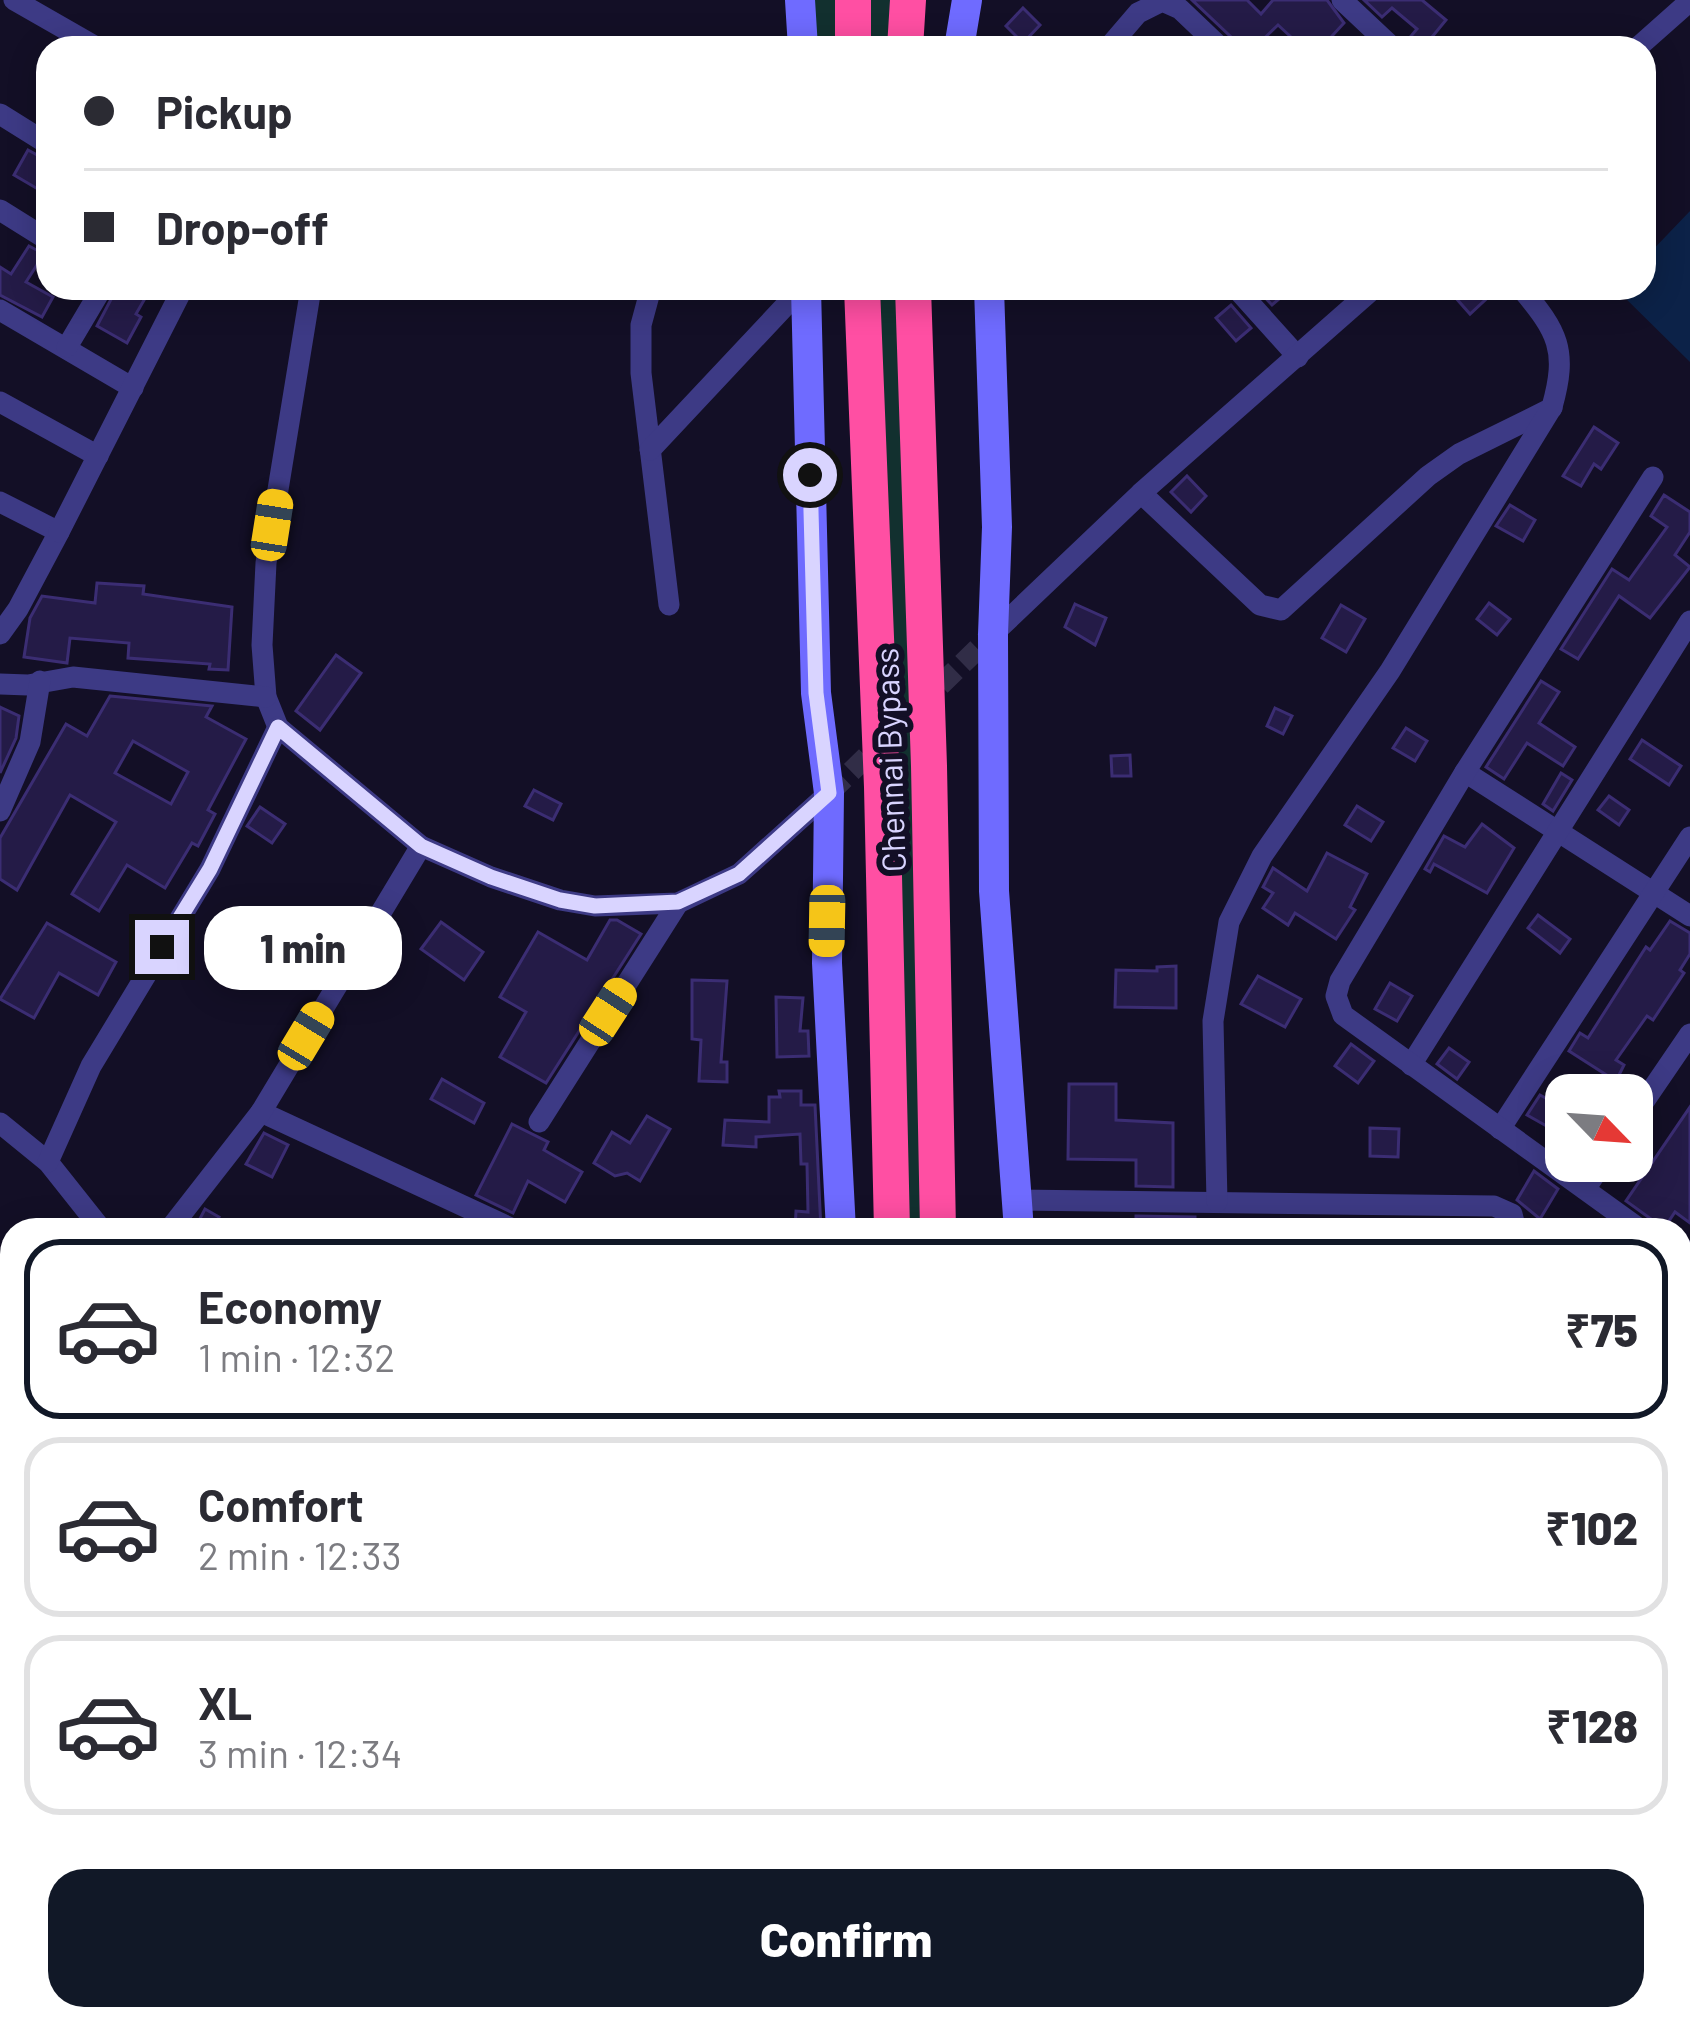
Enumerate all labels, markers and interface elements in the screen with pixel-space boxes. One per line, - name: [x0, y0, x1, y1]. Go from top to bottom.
- text: Pickup: [156, 84, 293, 138]
- text: Drop-off: [156, 200, 329, 254]
- route start: [783, 448, 837, 502]
- car: [249, 487, 295, 563]
- street label: Chennai Bypass: [865, 647, 913, 873]
- car: [808, 885, 846, 957]
- callout: 1 min: [204, 905, 402, 989]
- route end: [135, 920, 189, 974]
- text: 1 min: [260, 924, 346, 971]
- car: [573, 972, 643, 1052]
- car: [272, 996, 340, 1076]
- north arrow: [1545, 1074, 1653, 1182]
- map controls: [1545, 1074, 1653, 1182]
- icon: car: [54, 1275, 162, 1383]
- text: Economy: [198, 1279, 382, 1333]
- text: ₹75: [1565, 1302, 1638, 1356]
- text: 1 min · 12:32: [198, 1333, 395, 1380]
- icon: car: [54, 1473, 162, 1581]
- text: Comfort: [198, 1477, 364, 1531]
- text: ₹102: [1545, 1500, 1638, 1554]
- text: 2 min · 12:33: [198, 1531, 402, 1578]
- icon: car: [54, 1671, 162, 1779]
- text: XL: [198, 1675, 252, 1729]
- text: ₹128: [1546, 1698, 1638, 1752]
- text: 3 min · 12:34: [198, 1729, 402, 1776]
- button: Confirm: [48, 1869, 1644, 2007]

